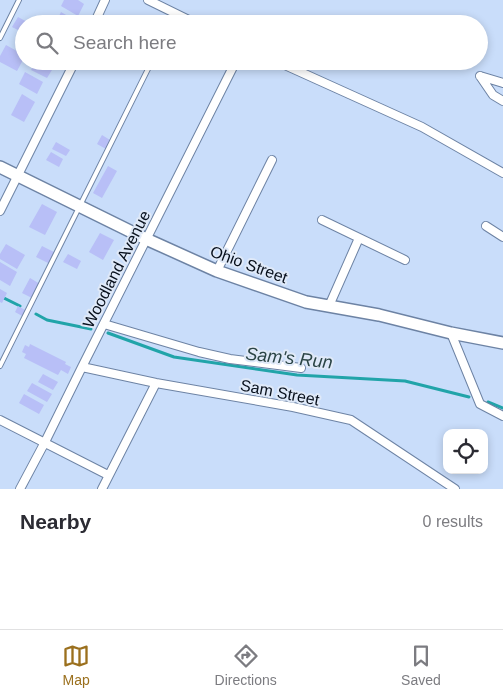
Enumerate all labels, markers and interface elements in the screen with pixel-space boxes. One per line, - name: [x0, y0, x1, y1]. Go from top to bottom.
- search box: [15, 15, 488, 70]
- icon: search: [33, 29, 61, 57]
- text: Search here: [73, 32, 177, 53]
- street label: Woodland Avenue: [80, 208, 153, 331]
- street label: Ohio Street: [208, 243, 290, 286]
- water label: Sam's Run: [244, 343, 334, 373]
- street label: Sam Street: [239, 377, 321, 409]
- map controls: [443, 429, 488, 474]
- button: locate: [443, 429, 488, 474]
- text: Nearby: [20, 510, 91, 533]
- text: 0 results: [423, 513, 483, 530]
- tab: Map: [62, 642, 90, 688]
- tab: Directions: [215, 642, 277, 688]
- tab: Saved: [401, 642, 441, 688]

